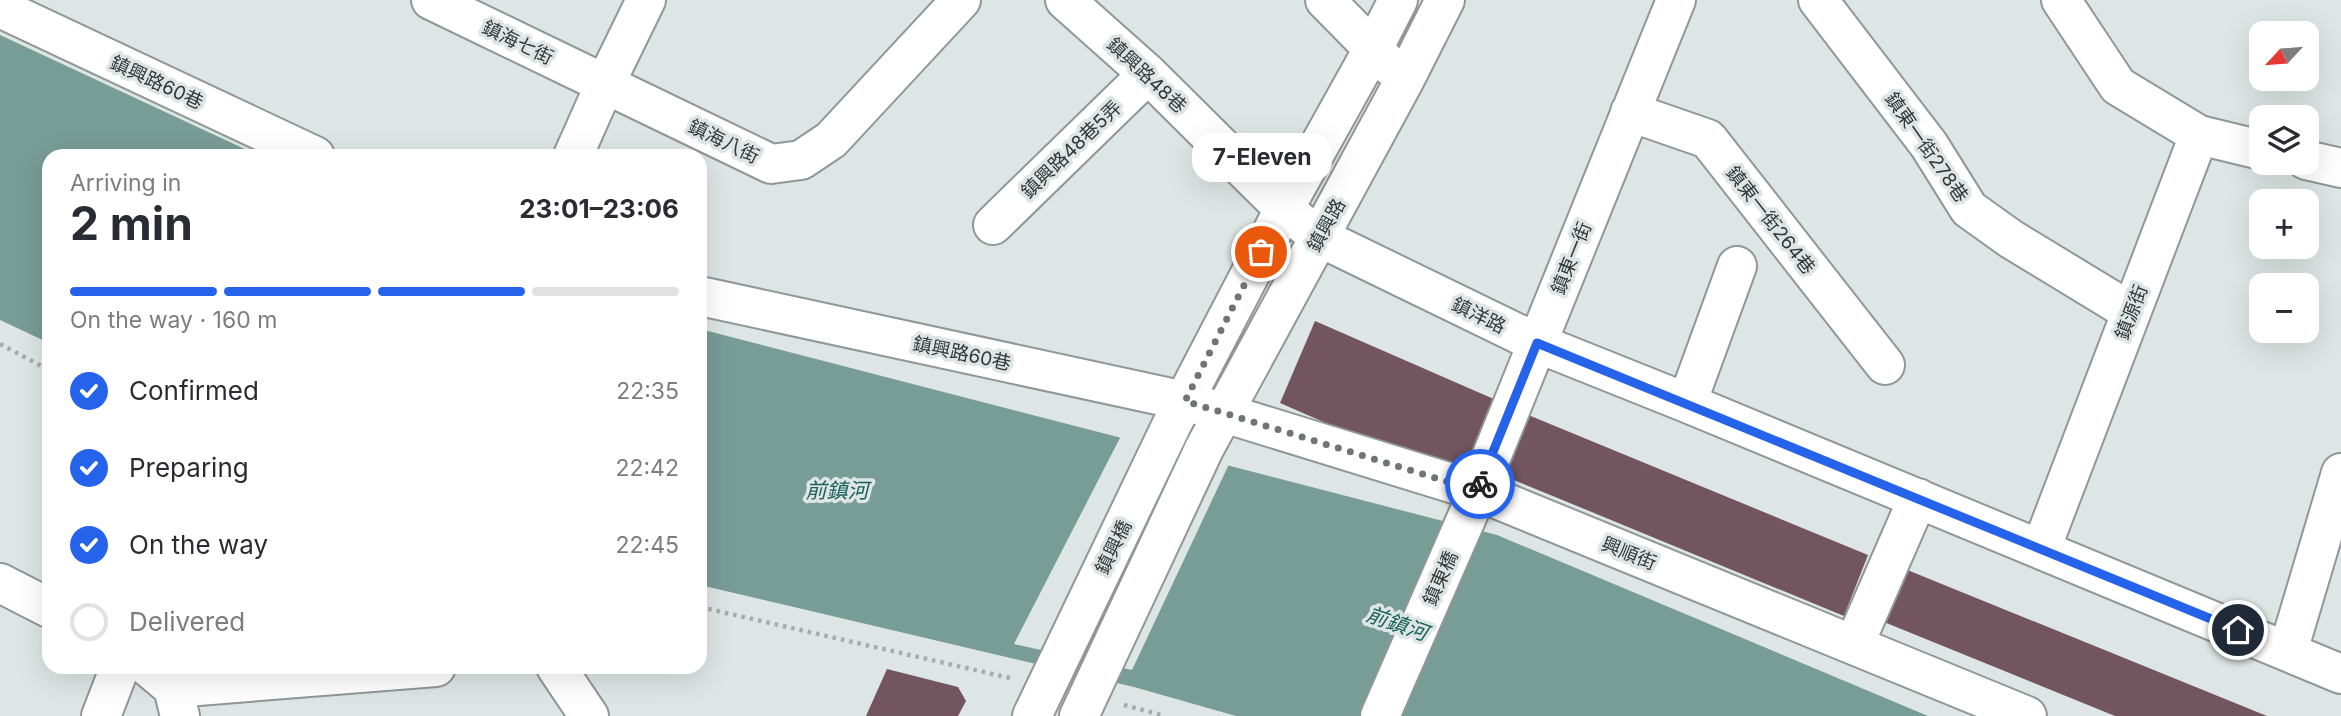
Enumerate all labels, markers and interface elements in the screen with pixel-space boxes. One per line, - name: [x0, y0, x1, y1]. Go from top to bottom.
- street label: 鎮海七街: [479, 15, 557, 69]
- north arrow: [2249, 21, 2319, 91]
- map controls: [2249, 21, 2319, 343]
- street label: 鎮興路48巷: [1102, 33, 1191, 118]
- street label: 鎮興路60巷: [107, 51, 207, 114]
- street label: 鎮東一街278巷: [1880, 88, 1973, 207]
- street label: 鎮興路48巷5弄: [1016, 96, 1126, 203]
- button: layers: [2249, 105, 2319, 175]
- street label: 鎮海八街: [685, 114, 763, 168]
- callout: 7-Eleven: [1191, 133, 1331, 182]
- text: 7-Eleven: [1212, 143, 1312, 171]
- street label: 鎮東一街264巷: [1721, 162, 1820, 279]
- text: Arriving in: [70, 169, 181, 197]
- button: +: [2249, 189, 2319, 259]
- text: 23:01–23:06: [519, 193, 679, 224]
- text: 2 min: [70, 195, 193, 251]
- street label: 鎮興路: [1303, 195, 1350, 256]
- street label: 鎮東一街: [1547, 219, 1596, 298]
- pin: [1231, 222, 1291, 282]
- icon: bag: [1242, 233, 1280, 271]
- button: −: [2249, 273, 2319, 343]
- street label: 鎮源街: [2111, 281, 2152, 343]
- street label: 鎮洋路: [1448, 293, 1509, 338]
- text: On the way · 160 m: [70, 306, 277, 334]
- street label: 鎮興路60巷: [911, 332, 1013, 375]
- icon: check: [70, 372, 108, 410]
- text: Confirmed: [129, 375, 259, 406]
- text: 22:35: [616, 377, 679, 405]
- icon: check: [70, 449, 108, 487]
- courier: [1445, 449, 1515, 519]
- text: Preparing: [129, 452, 249, 483]
- text: 22:42: [615, 454, 679, 482]
- icon: bike: [1461, 465, 1499, 503]
- water label: 前鎮河: [806, 478, 872, 503]
- street label: 鎮興橋: [1091, 517, 1136, 578]
- icon: check: [70, 526, 108, 564]
- text: On the way: [129, 529, 268, 560]
- text: 22:45: [615, 531, 679, 559]
- street label: 興順街: [1598, 532, 1660, 575]
- street label: 鎮東橋: [1418, 547, 1463, 609]
- pin: [2208, 600, 2268, 660]
- water label: 前鎮河: [1363, 601, 1435, 647]
- text: Delivered: [129, 606, 245, 637]
- icon: home: [2219, 611, 2257, 649]

